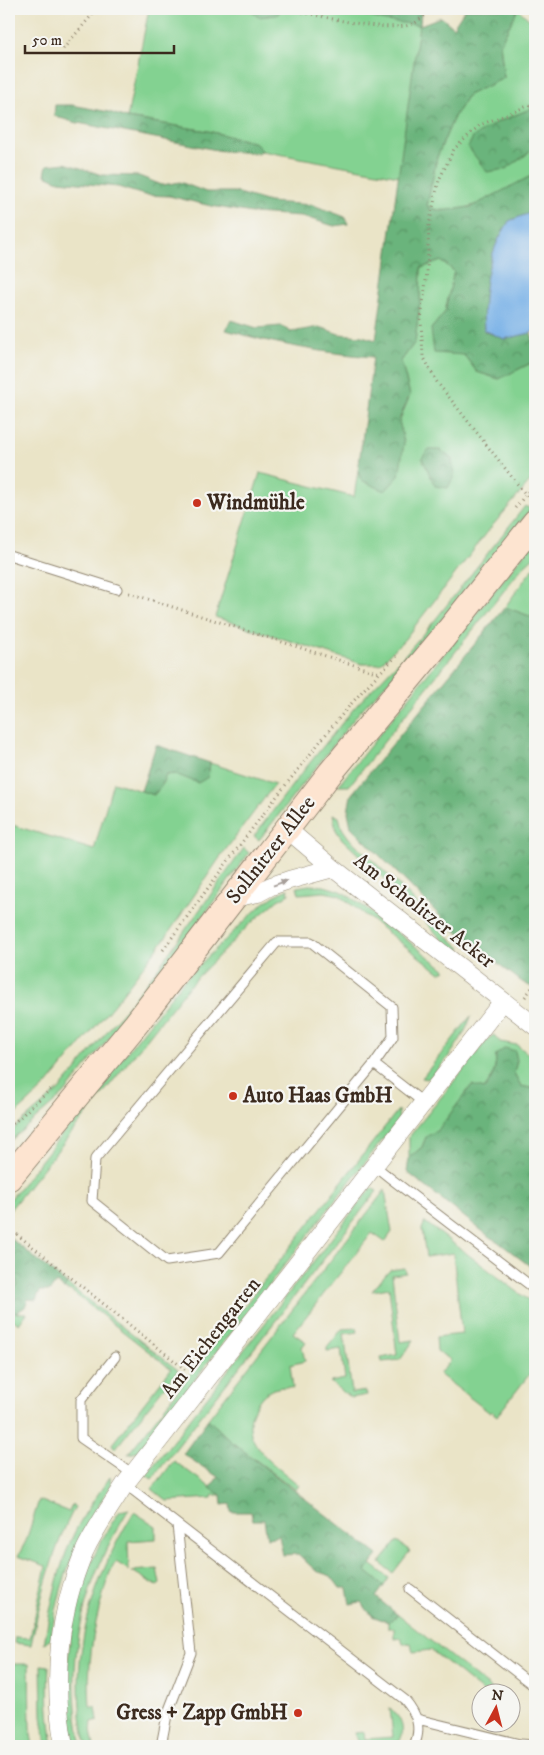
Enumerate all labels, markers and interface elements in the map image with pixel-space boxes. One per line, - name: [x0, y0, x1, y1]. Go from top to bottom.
- scale bar: [25, 22, 174, 54]
- text: 50 m: [32, 31, 62, 50]
- place label: Windmühle: [206, 490, 305, 516]
- marker: Windmühle: [191, 497, 203, 509]
- street label: Sollnitzer Allee: [221, 790, 322, 909]
- street label: Am Scholitzer Acker: [348, 848, 500, 974]
- one-way arrow: [272, 879, 287, 886]
- place label: Auto Haas GmbH: [242, 1083, 393, 1109]
- marker: Auto Haas GmbH: [227, 1090, 239, 1102]
- street label: Am Eichengarten: [156, 1272, 266, 1404]
- north arrow: [472, 1682, 522, 1732]
- text: N: [491, 1686, 505, 1706]
- place label: Gress + Zapp GmbH: [116, 1700, 288, 1726]
- marker: Gress + Zapp GmbH: [292, 1707, 304, 1719]

